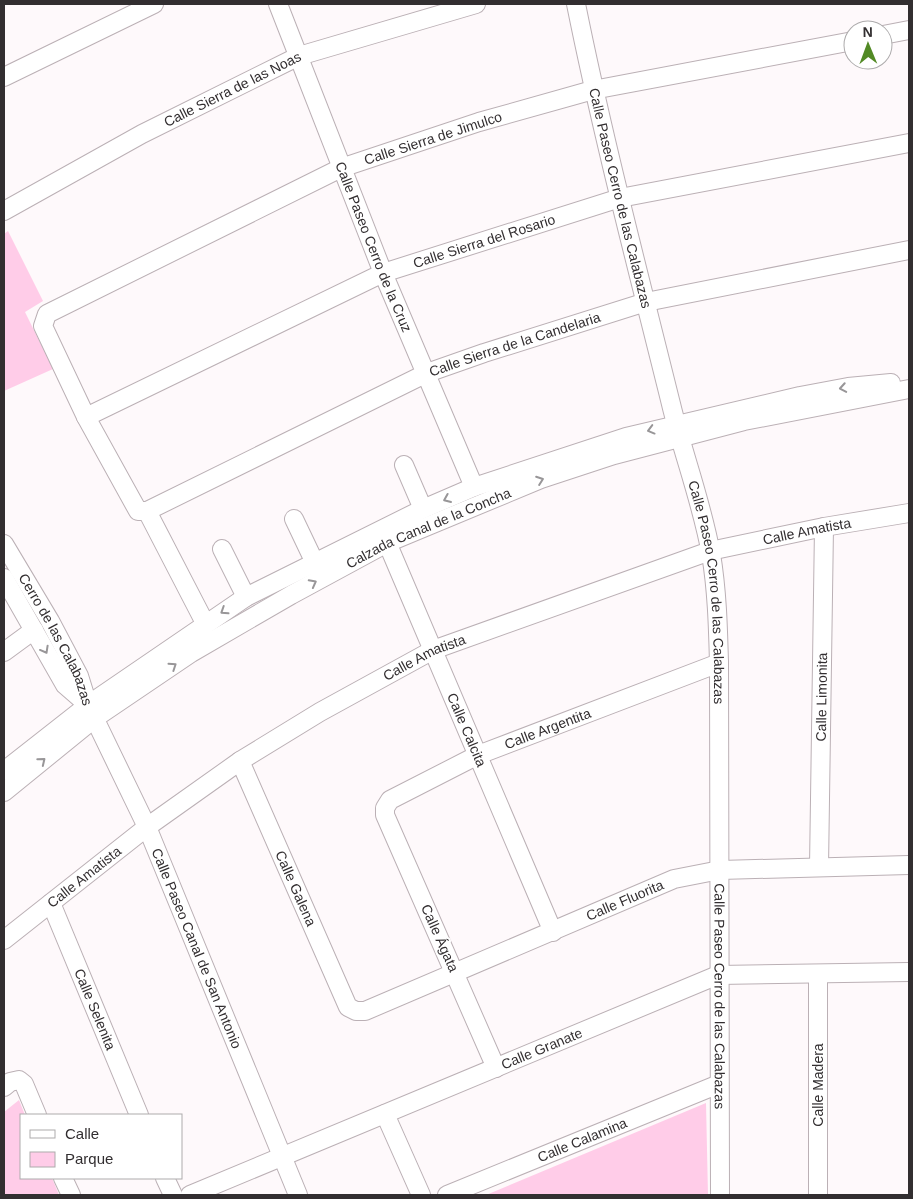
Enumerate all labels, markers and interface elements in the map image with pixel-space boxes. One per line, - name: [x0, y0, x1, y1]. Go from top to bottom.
- north arrow: [843, 20, 893, 70]
- text: N: [863, 24, 873, 40]
- street label: Calle Sierra de las Noas: [161, 48, 304, 130]
- street label: Calle Paseo Cerro de las Calabazas: [586, 86, 655, 310]
- street label: Calle Sierra de Jimulco: [362, 108, 504, 168]
- street label: Calle Paseo Cerro de la Cruz: [332, 159, 415, 334]
- street label: Calle Sierra del Rosario: [411, 211, 557, 271]
- street label: Calle Sierra de la Candelaria: [427, 309, 603, 380]
- one-way arrow: [839, 383, 848, 393]
- one-way arrow: [647, 425, 655, 435]
- one-way arrow: [535, 476, 544, 486]
- street label: Calle Paseo Cerro de las Calabazas: [685, 479, 727, 704]
- street label: Calzada Canal de la Concha: [343, 484, 513, 572]
- one-way arrow: [443, 492, 452, 503]
- street label: Calle Amatista: [761, 515, 852, 548]
- street label: Cerro de las Calabazas: [15, 571, 96, 707]
- one-way arrow: [307, 579, 316, 589]
- one-way arrow: [220, 605, 229, 614]
- street label: Calle Amatista: [380, 631, 468, 684]
- one-way arrow: [39, 645, 49, 654]
- street label: Calle Limonita: [813, 652, 830, 742]
- one-way arrow: [167, 663, 177, 672]
- street label: Calle Calcita: [444, 691, 490, 769]
- street label: Calle Argentita: [502, 705, 593, 752]
- one-way arrow: [36, 759, 45, 767]
- street label: Calle Amatista: [44, 843, 124, 911]
- street label: Calle Paseo Canal de San Antonio: [149, 846, 245, 1051]
- street label: Calle Galena: [272, 848, 320, 929]
- street label: Calle Fluorita: [584, 876, 666, 924]
- street label: Calle Paseo Cerro de las Calabazas: [711, 883, 728, 1109]
- street label: Calle Ágata: [418, 902, 462, 975]
- street label: Calle Selenita: [71, 966, 119, 1052]
- street label: Calle Granate: [499, 1024, 585, 1072]
- street label: Calle Madera: [810, 1043, 826, 1127]
- legend: [20, 1114, 182, 1179]
- street label: Calle Calamina: [535, 1114, 629, 1165]
- text: Calle: [65, 1125, 99, 1142]
- text: Parque: [65, 1150, 113, 1167]

